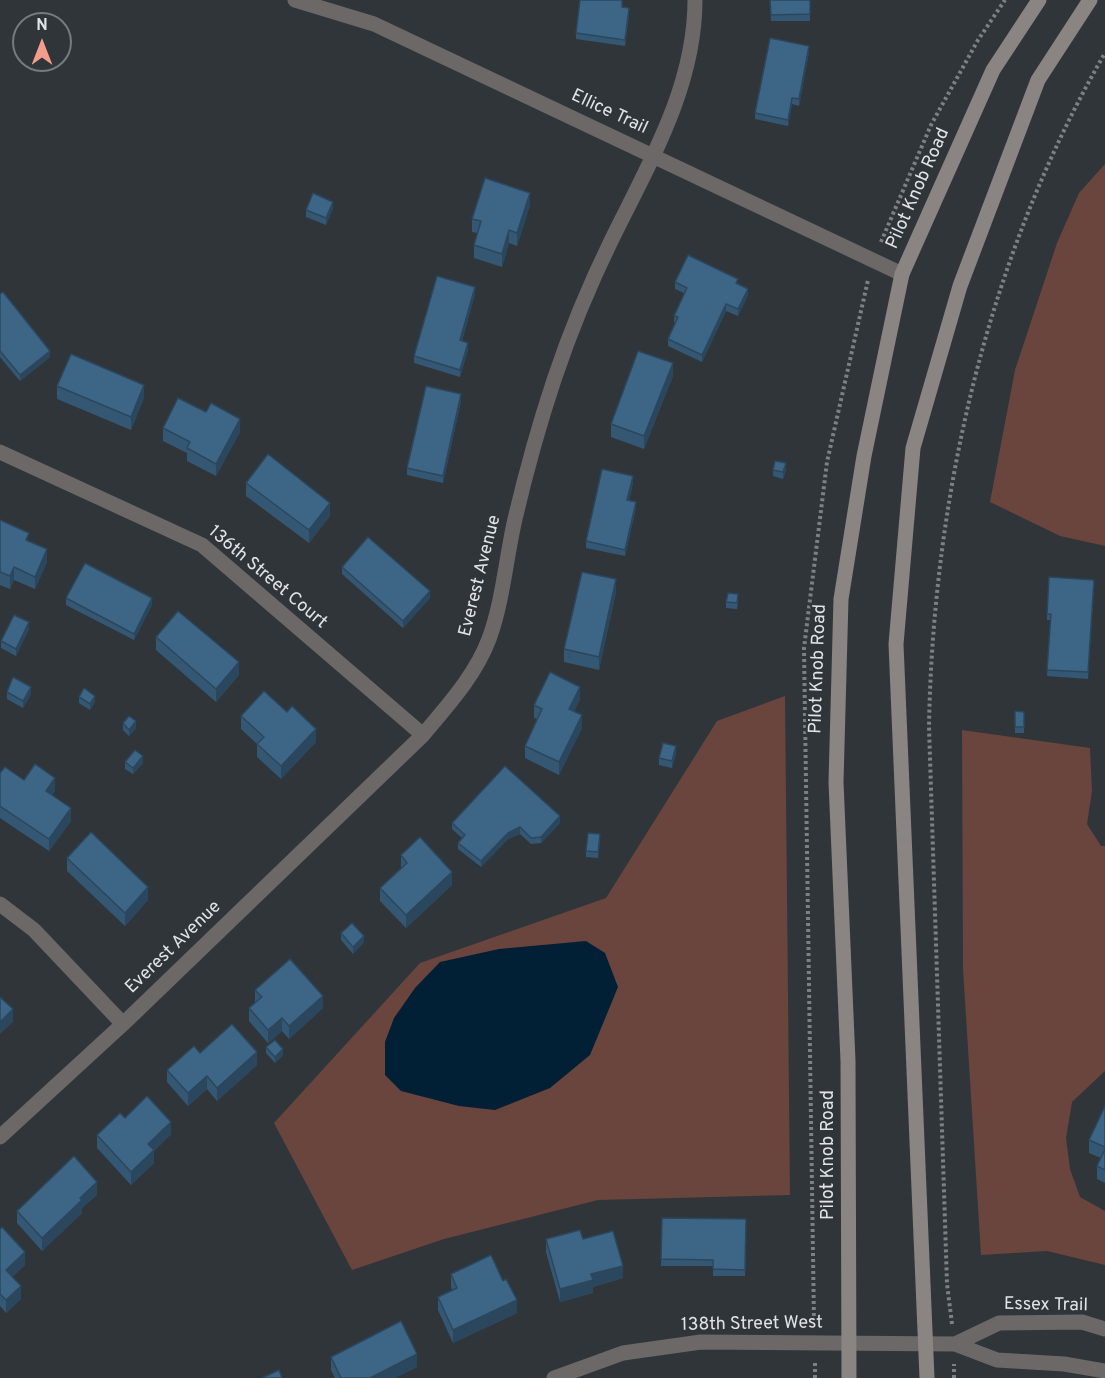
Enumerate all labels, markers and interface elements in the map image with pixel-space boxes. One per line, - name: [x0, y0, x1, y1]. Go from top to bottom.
- north arrow: [12, 12, 72, 72]
- text: N: [36, 16, 48, 36]
- street label: Ellice Trail: [567, 86, 651, 140]
- street label: Pilot Knob Road: [883, 125, 955, 253]
- street label: Everest Avenue: [455, 513, 507, 639]
- street label: 136th Street Court: [203, 522, 331, 634]
- street label: Pilot Knob Road: [806, 604, 832, 734]
- street label: Everest Avenue: [122, 897, 226, 999]
- street label: Pilot Knob Road: [818, 1090, 840, 1220]
- street label: Essex Trail: [1004, 1294, 1088, 1318]
- street label: 138th Street West: [681, 1313, 823, 1337]

